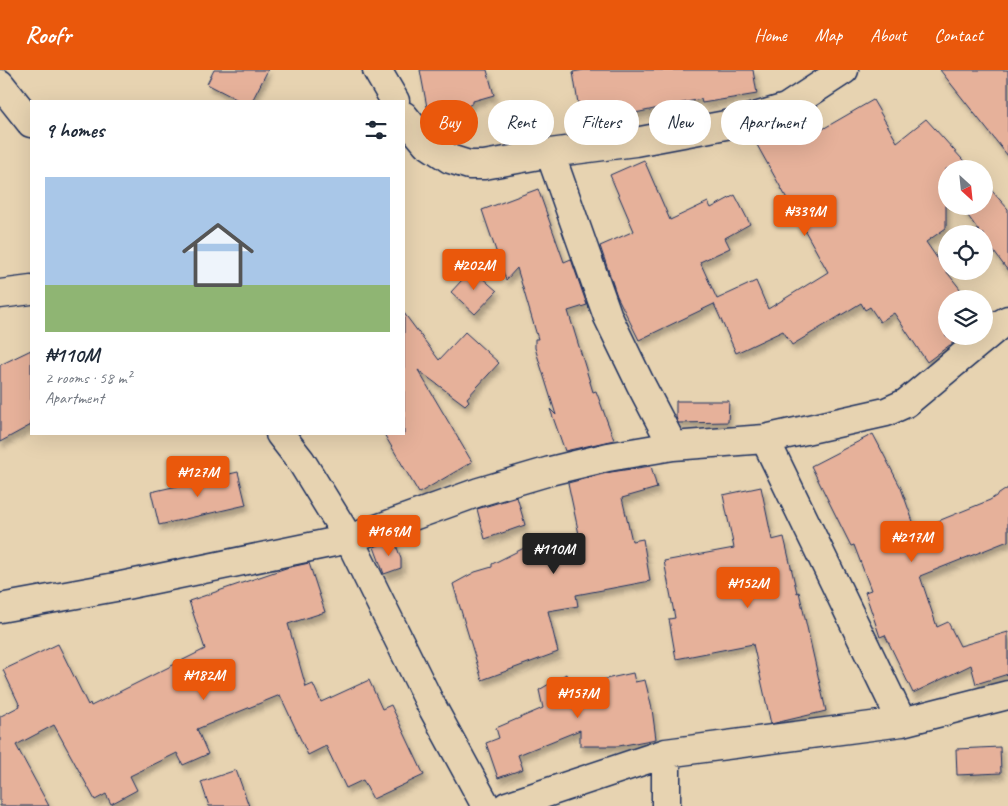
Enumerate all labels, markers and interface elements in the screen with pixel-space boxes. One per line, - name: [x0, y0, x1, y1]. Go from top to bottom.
- text: Roofr: [25, 20, 71, 50]
- text: Home: [754, 24, 787, 46]
- text: Map: [815, 24, 842, 46]
- text: About: [870, 24, 906, 46]
- text: Contact: [934, 24, 983, 46]
- chip: Buy: [420, 100, 478, 145]
- chip: Rent: [488, 100, 554, 145]
- chip: Filters: [564, 100, 639, 145]
- chip: New: [649, 100, 711, 145]
- chip: Apartment: [721, 100, 823, 145]
- icon: filters: [362, 116, 390, 144]
- text: 9 homes: [45, 117, 104, 143]
- north arrow: [938, 160, 992, 215]
- map controls: [938, 160, 993, 345]
- pin: ₦339M: [770, 194, 840, 237]
- text: ₦339M: [785, 201, 825, 221]
- icon: home: [173, 210, 263, 300]
- button: locate: [938, 225, 993, 280]
- pin: ₦202M: [439, 248, 509, 291]
- text: ₦202M: [453, 255, 495, 275]
- button: layers: [938, 290, 993, 345]
- text: ₦110M: [45, 342, 99, 368]
- text: 2 rooms · 58 m²: [45, 368, 131, 388]
- text: Apartment: [45, 388, 104, 408]
- pin: ₦127M: [163, 456, 233, 498]
- text: ₦127M: [177, 462, 219, 482]
- pin: ₦169M: [354, 514, 424, 557]
- pin: ₦217M: [877, 520, 947, 563]
- text: ₦169M: [368, 521, 410, 541]
- text: ₦217M: [891, 527, 933, 547]
- pin: ₦110M: [519, 532, 589, 575]
- text: ₦110M: [533, 539, 575, 559]
- pin: ₦152M: [713, 566, 783, 609]
- text: ₦152M: [728, 573, 768, 593]
- pin: ₦182M: [169, 658, 239, 701]
- text: ₦182M: [183, 665, 225, 685]
- pin: ₦157M: [543, 676, 613, 719]
- text: ₦157M: [558, 683, 598, 703]

